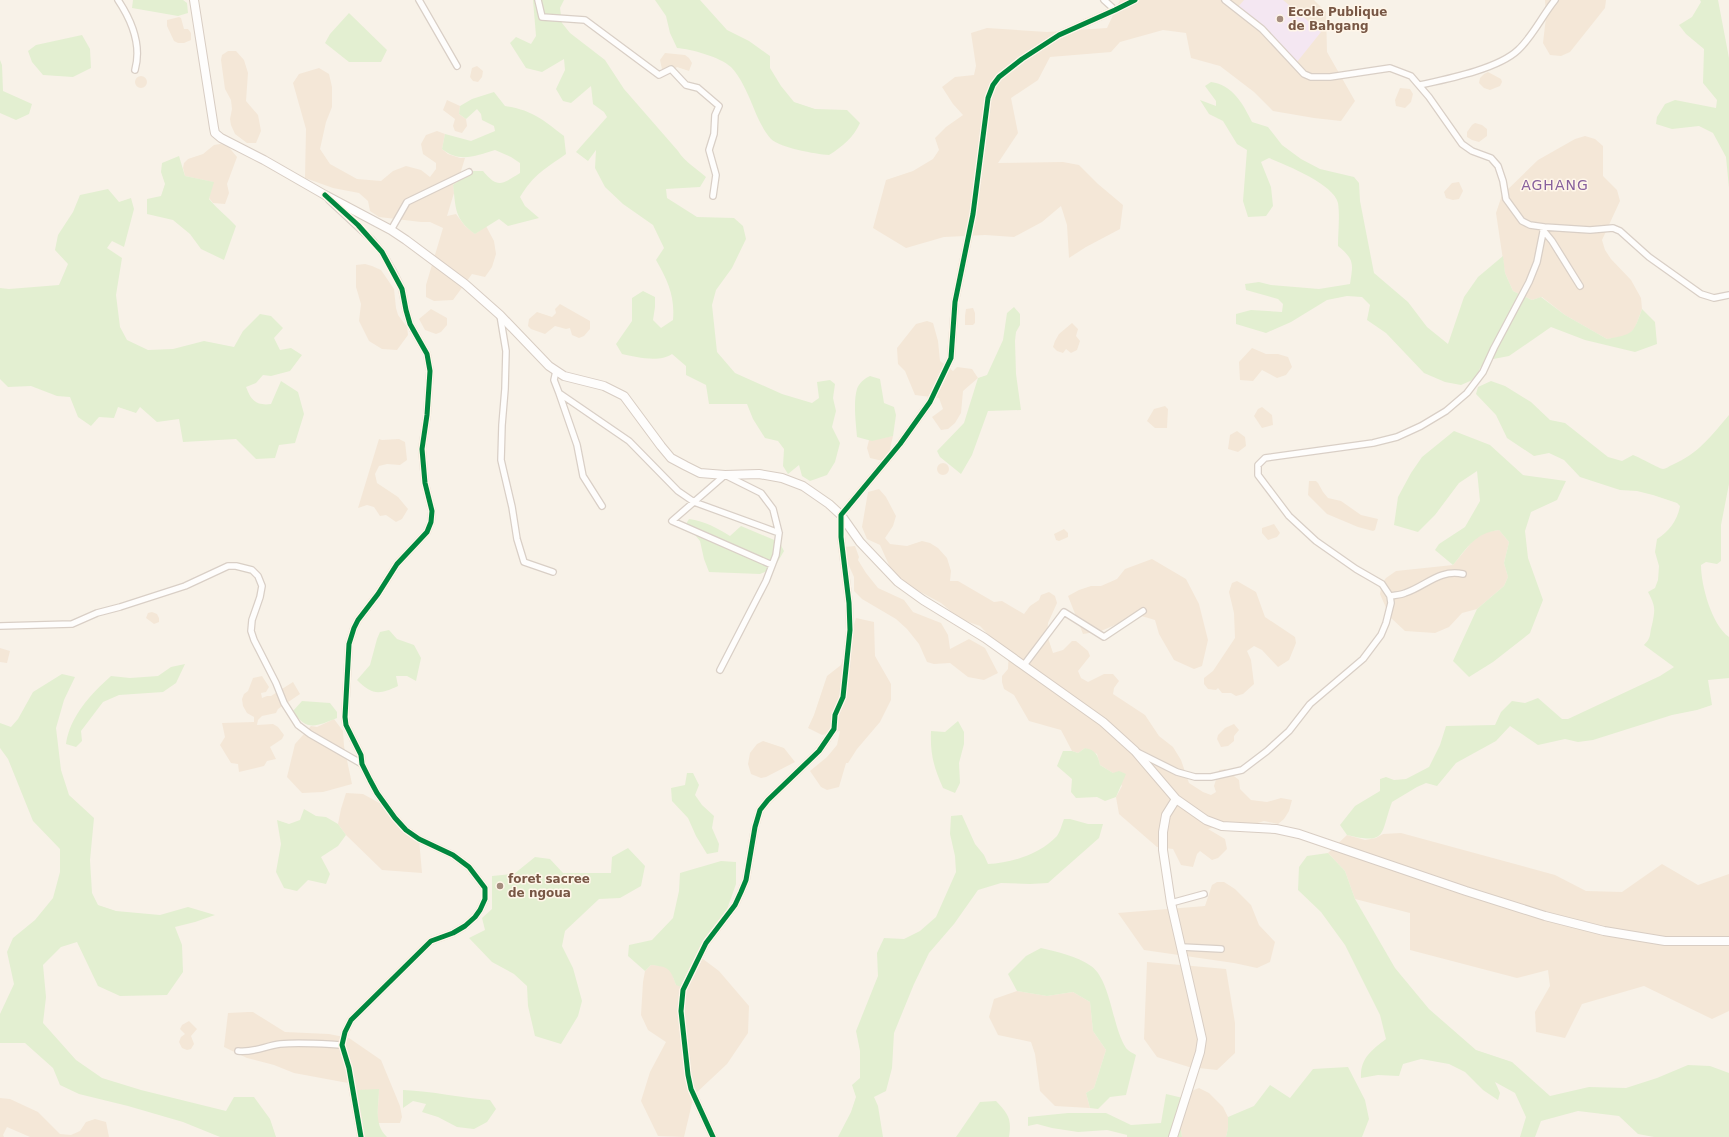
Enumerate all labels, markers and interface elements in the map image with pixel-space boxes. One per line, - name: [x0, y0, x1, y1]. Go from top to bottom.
- place label: Ecole Publique de Bahgang: [1288, 5, 1387, 33]
- marker: Ecole Publique de Bahgang: [1275, 14, 1285, 24]
- district label: AGHANG: [1521, 177, 1589, 193]
- place label: foret sacree de ngoua: [508, 872, 590, 900]
- marker: foret sacree de ngoua: [495, 881, 505, 891]

